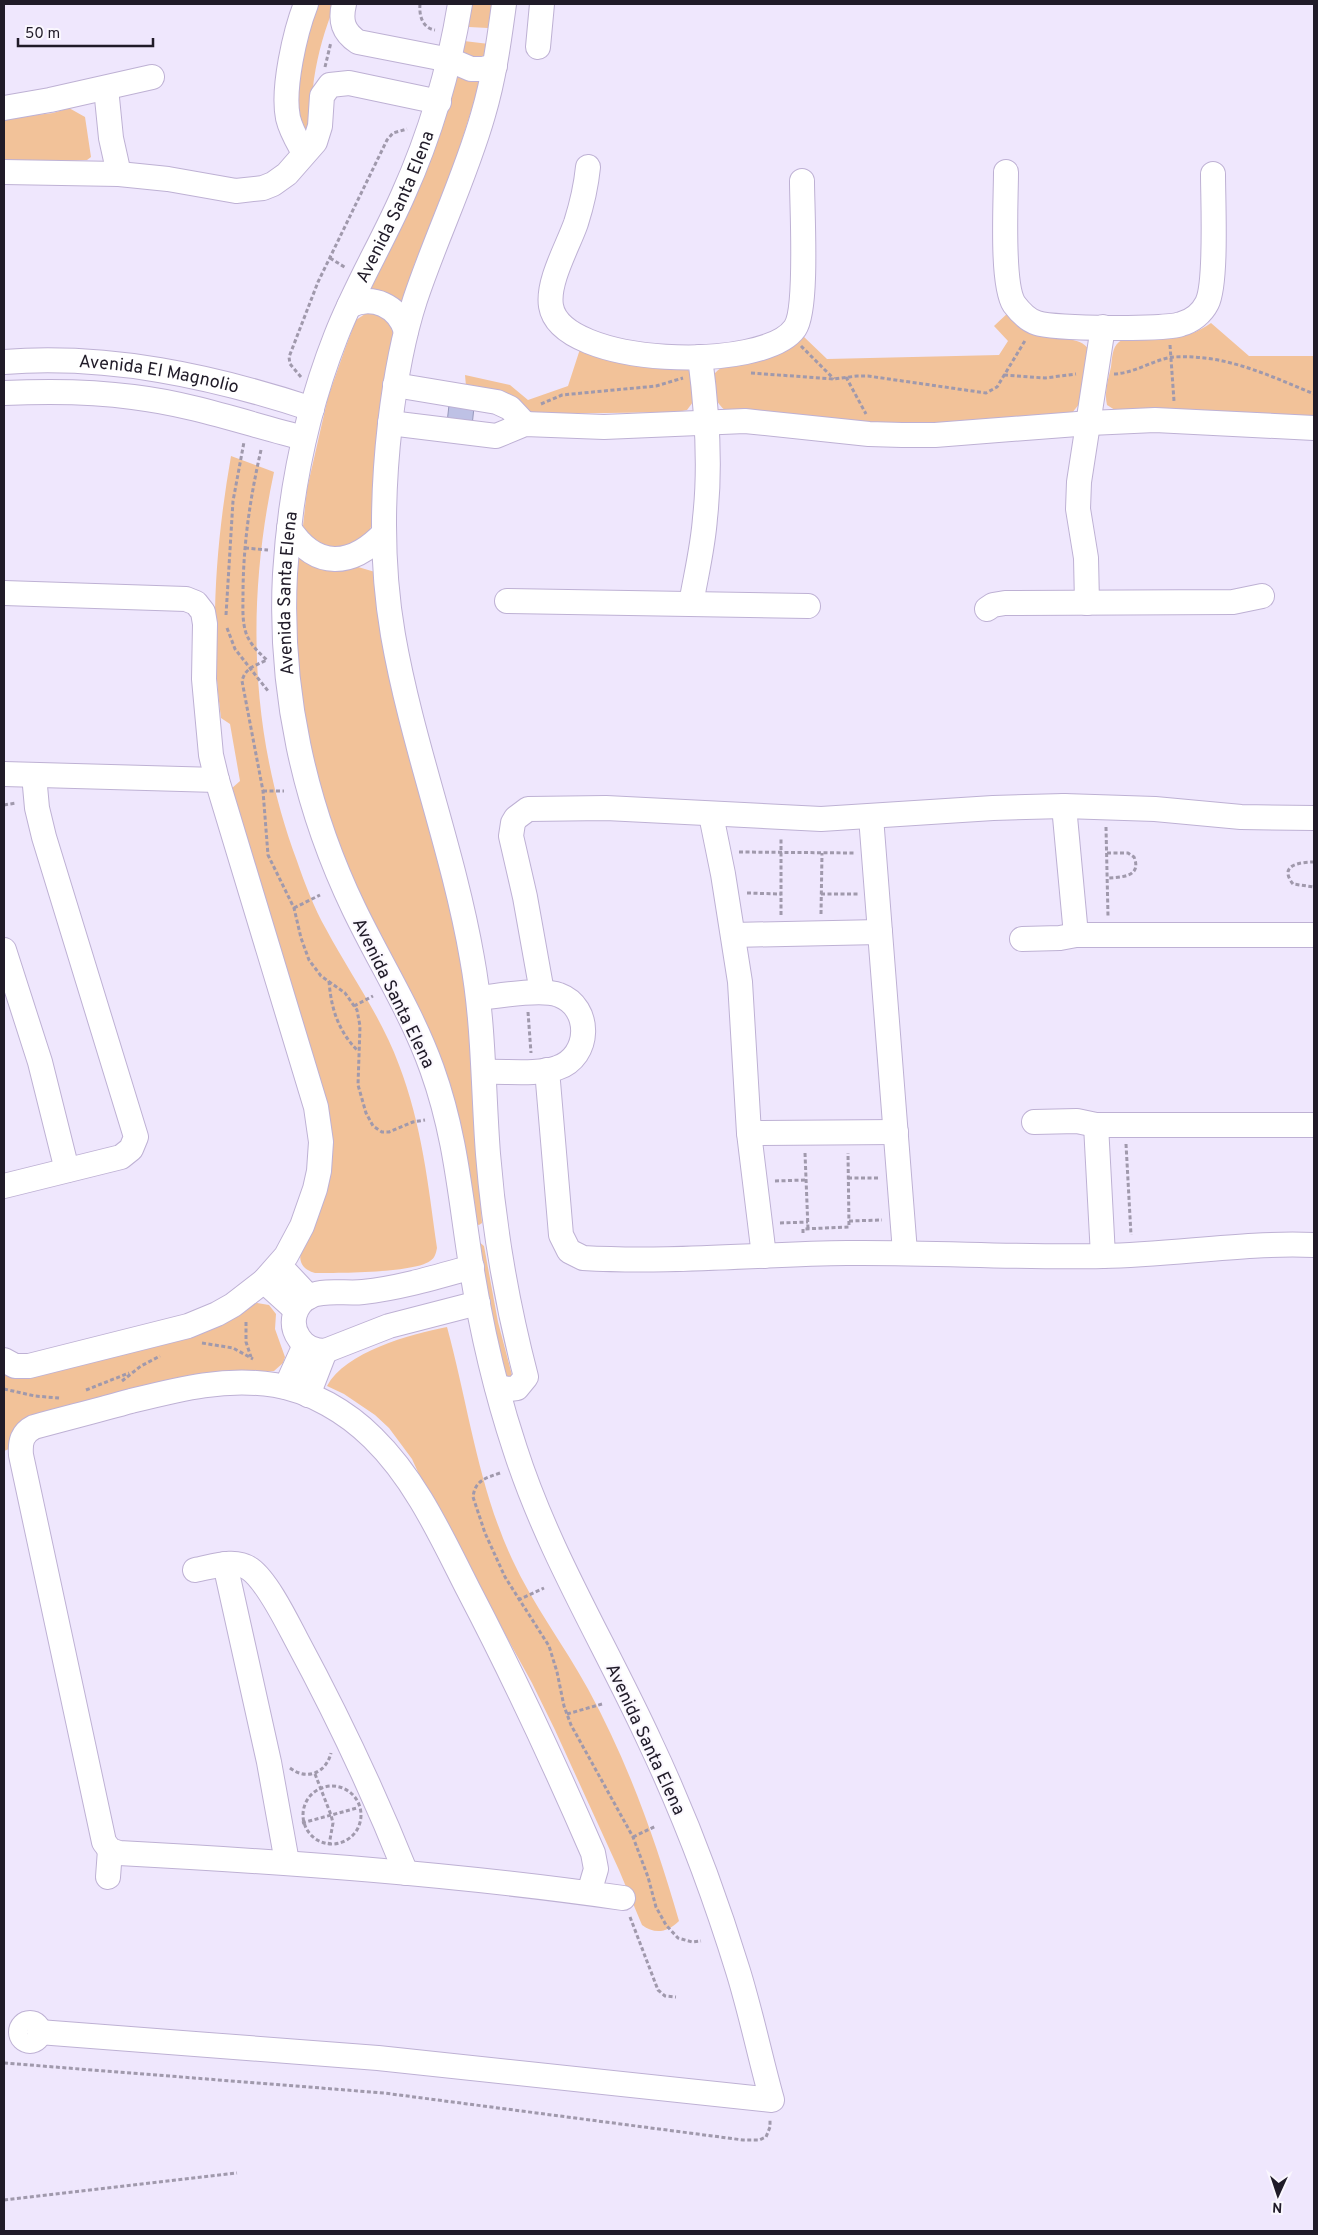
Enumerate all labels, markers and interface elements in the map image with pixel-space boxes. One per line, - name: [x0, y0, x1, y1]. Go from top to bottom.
- scale bar: [18, 15, 152, 47]
- text: 50 m: [25, 25, 60, 44]
- street label: Avenida Santa Elena: [352, 128, 441, 287]
- street label: Avenida El Magnolio: [78, 351, 241, 400]
- street label: Avenida Santa Elena: [274, 510, 304, 677]
- street label: Avenida Santa Elena: [346, 915, 439, 1073]
- street label: Avenida Santa Elena: [599, 1660, 690, 1819]
- north arrow: [1253, 2170, 1303, 2220]
- text: N: [1272, 2198, 1283, 2215]

